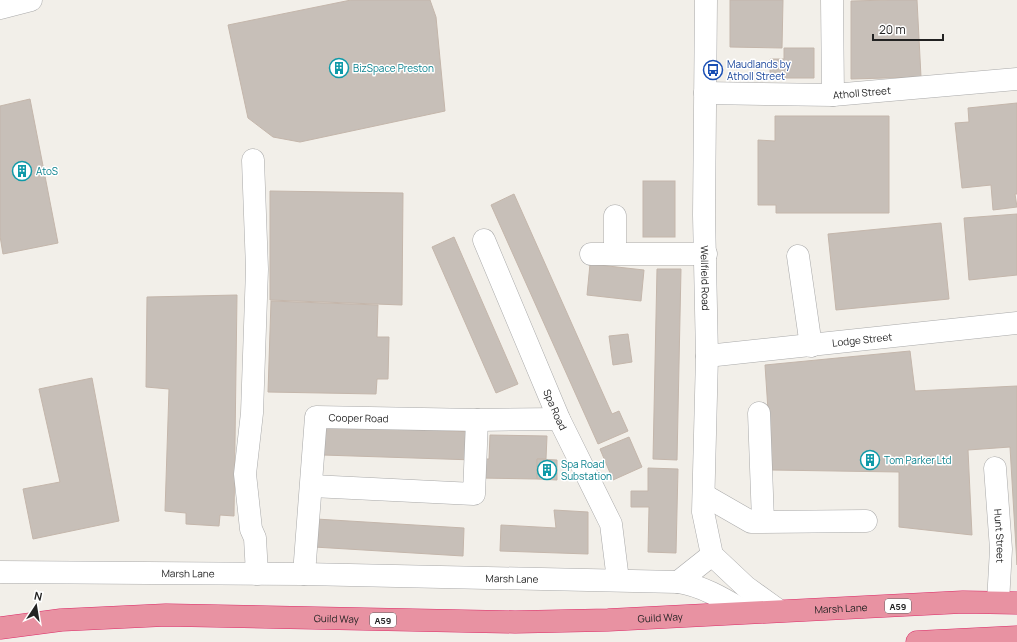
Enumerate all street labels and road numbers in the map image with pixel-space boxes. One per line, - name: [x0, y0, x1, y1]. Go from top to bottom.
- street label: Atholl Street: [832, 83, 891, 102]
- street label: Wellfield Road: [698, 245, 713, 311]
- street label: Lodge Street: [831, 329, 893, 350]
- street label: Spa Road: [540, 387, 570, 433]
- street label: Cooper Road: [328, 410, 389, 425]
- street label: Hunt Street: [991, 508, 1008, 563]
- street label: Marsh Lane: [161, 566, 215, 580]
- street label: Marsh Lane: [485, 571, 539, 586]
- road number: A59: [885, 599, 911, 613]
- street label: Marsh Lane: [814, 600, 868, 617]
- street label: Guild Way: [637, 609, 684, 625]
- street label: Guild Way: [314, 611, 360, 626]
- road number: A59: [370, 613, 396, 627]

